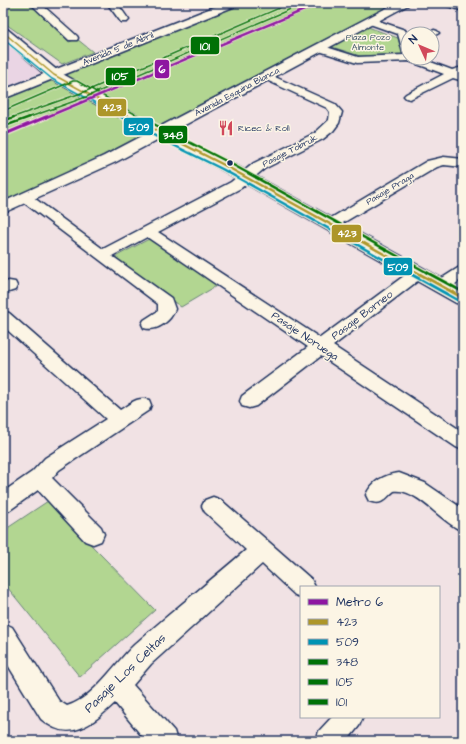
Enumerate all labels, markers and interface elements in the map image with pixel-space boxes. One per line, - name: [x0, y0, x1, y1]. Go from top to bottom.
- north arrow: [400, 26, 440, 66]
- street label: Avenida 5 de Abril: [81, 29, 156, 69]
- park label: Plaza Pozo Almonte: [346, 31, 390, 54]
- text: N: [405, 32, 421, 47]
- line badge: I01: [190, 36, 220, 55]
- text: I01: [200, 39, 211, 54]
- line badge: 6: [154, 59, 170, 79]
- text: 6: [159, 62, 166, 77]
- street label: Avenida Esquina Blanca: [192, 64, 282, 120]
- line badge: I05: [105, 67, 136, 86]
- text: I05: [112, 69, 128, 84]
- line badge: 423: [97, 98, 127, 117]
- text: 423: [102, 100, 122, 115]
- line badge: 509: [123, 117, 154, 136]
- restaurant icon: Ricec & Roll: [217, 119, 235, 137]
- text: 509: [129, 120, 150, 135]
- place label: Ricec & Roll: [238, 122, 290, 135]
- line badge: 348: [158, 125, 188, 144]
- text: 348: [162, 128, 184, 143]
- street label: Pasaje Tobruk: [260, 131, 320, 170]
- unlabelled marker: [225, 158, 235, 168]
- street label: Pasaje Praga: [364, 169, 417, 208]
- line badge: 423: [331, 224, 362, 243]
- text: 423: [337, 226, 357, 241]
- line badge: 509: [383, 257, 413, 276]
- text: 509: [388, 260, 409, 275]
- street label: Pasaje Borneo: [328, 286, 397, 343]
- street label: Pasaje Noruega: [268, 308, 342, 365]
- legend: [300, 586, 440, 718]
- text: Metro 6: [336, 594, 383, 611]
- text: 423: [336, 614, 357, 631]
- street label: Pasaje Los Celtas: [80, 629, 170, 717]
- text: 509: [336, 634, 359, 651]
- text: 348: [336, 654, 358, 671]
- text: I05: [336, 674, 354, 691]
- text: I01: [336, 694, 347, 711]

